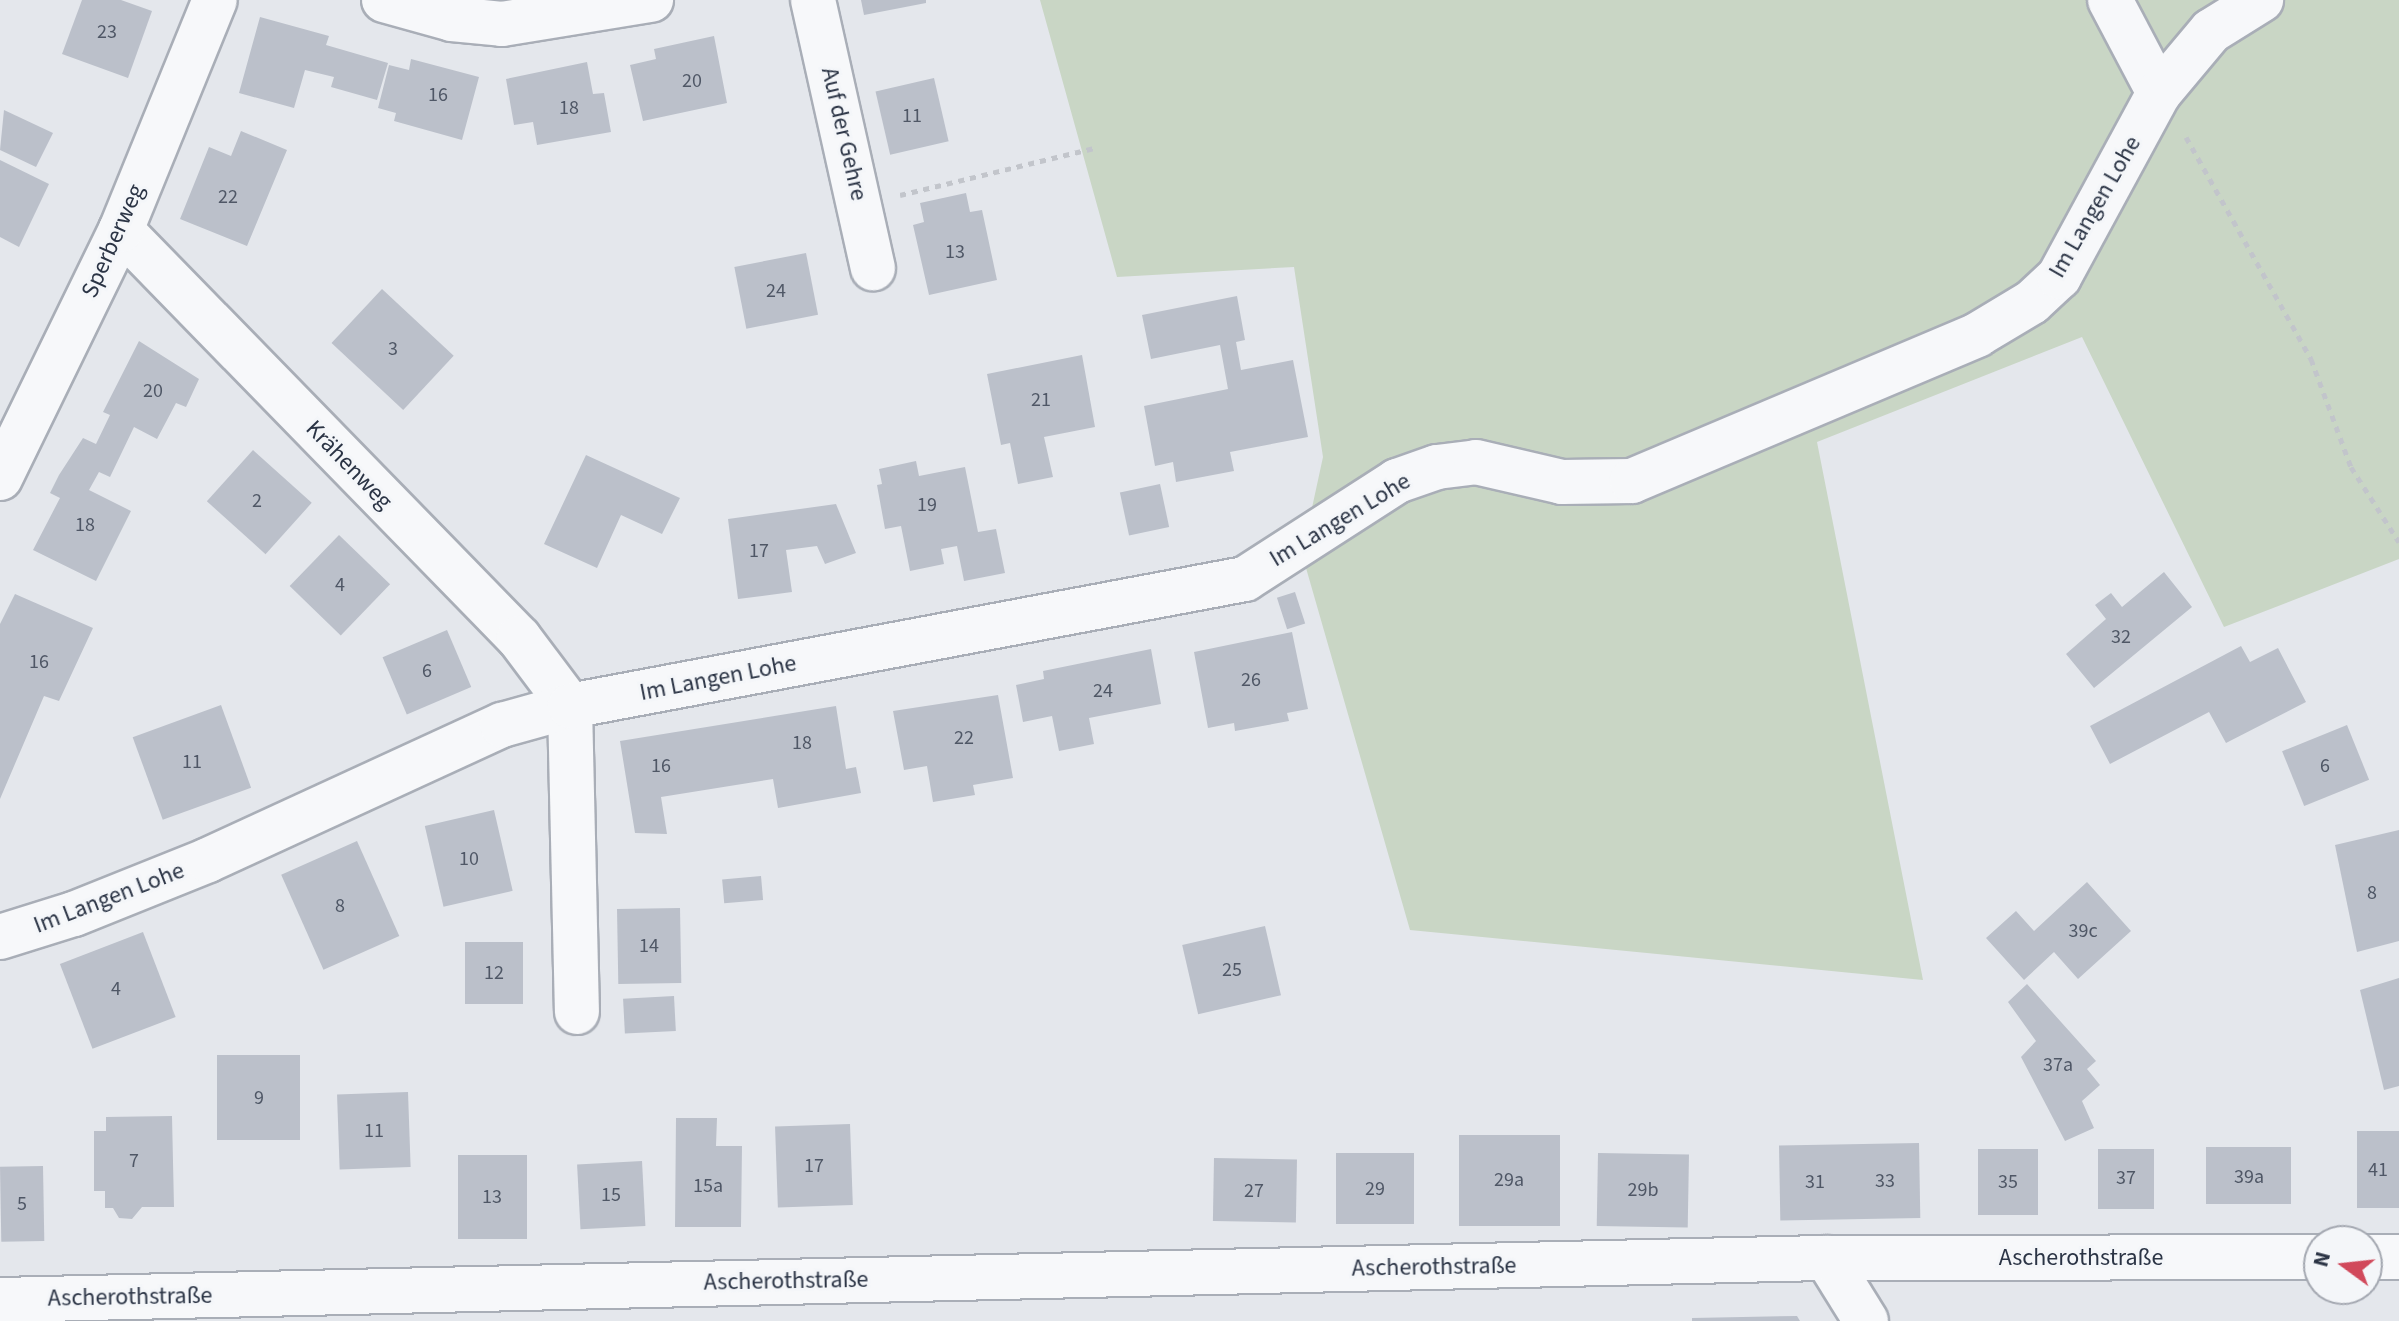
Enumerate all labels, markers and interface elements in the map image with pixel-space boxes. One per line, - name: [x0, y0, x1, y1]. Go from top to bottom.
- house number: 23: [97, 20, 117, 44]
- street label: Auf der Gehre: [815, 65, 873, 203]
- house number: 20: [682, 69, 702, 93]
- house number: 16: [428, 83, 448, 107]
- house number: 18: [559, 96, 579, 120]
- house number: 11: [902, 104, 922, 128]
- street label: Im Langen Lohe: [2043, 131, 2147, 283]
- street label: Sperberweg: [75, 180, 151, 302]
- house number: 22: [218, 185, 238, 209]
- house number: 13: [945, 240, 965, 264]
- house number: 24: [766, 279, 786, 303]
- house number: 3: [388, 337, 398, 361]
- house number: 20: [143, 379, 163, 403]
- house number: 21: [1031, 388, 1051, 412]
- street label: Krähenweg: [299, 414, 399, 516]
- street label: Im Langen Lohe: [1265, 467, 1415, 573]
- house number: 2: [252, 489, 262, 513]
- house number: 19: [917, 493, 937, 517]
- house number: 18: [75, 513, 95, 537]
- house number: 17: [749, 539, 769, 563]
- house number: 4: [335, 573, 345, 597]
- house number: 32: [2111, 625, 2131, 649]
- street label: Im Langen Lohe: [637, 649, 799, 707]
- house number: 16: [29, 650, 49, 674]
- house number: 6: [422, 659, 432, 683]
- house number: 26: [1241, 668, 1261, 692]
- house number: 24: [1093, 679, 1113, 703]
- house number: 22: [954, 726, 974, 750]
- house number: 18: [792, 731, 812, 755]
- house number: 11: [182, 750, 202, 774]
- house number: 16: [651, 754, 671, 778]
- house number: 6: [2320, 754, 2330, 778]
- house number: 10: [459, 847, 479, 871]
- street label: Im Langen Lohe: [30, 856, 188, 940]
- house number: 8: [2367, 881, 2377, 905]
- house number: 8: [335, 894, 345, 918]
- house number: 39c: [2069, 919, 2097, 943]
- house number: 14: [639, 934, 659, 958]
- house number: 25: [1222, 958, 1242, 982]
- house number: 12: [484, 961, 504, 985]
- house number: 4: [111, 977, 121, 1001]
- house number: 37a: [2043, 1053, 2073, 1077]
- house number: 9: [254, 1086, 264, 1110]
- house number: 11: [364, 1119, 384, 1143]
- house number: 7: [129, 1149, 139, 1173]
- house number: 17: [804, 1154, 824, 1178]
- house number: 41: [2368, 1158, 2388, 1182]
- house number: 39a: [2234, 1165, 2264, 1189]
- house number: 37: [2116, 1166, 2136, 1190]
- house number: 29a: [1494, 1168, 1524, 1192]
- house number: 33: [1875, 1169, 1895, 1193]
- house number: 31: [1805, 1170, 1825, 1194]
- house number: 35: [1998, 1170, 2018, 1194]
- house number: 15a: [693, 1174, 723, 1198]
- house number: 29: [1365, 1177, 1385, 1201]
- house number: 29b: [1628, 1178, 1658, 1202]
- house number: 27: [1244, 1179, 1264, 1203]
- house number: 15: [601, 1183, 621, 1207]
- house number: 13: [482, 1185, 502, 1209]
- house number: 5: [17, 1192, 27, 1216]
- north arrow: [2303, 1225, 2383, 1305]
- street label: Ascherothstraße: [1999, 1244, 2163, 1272]
- text: N: [2304, 1248, 2339, 1271]
- street label: Ascherothstraße: [1351, 1251, 1517, 1283]
- street label: Ascherothstraße: [703, 1265, 869, 1297]
- street label: Ascherothstraße: [47, 1281, 213, 1313]

